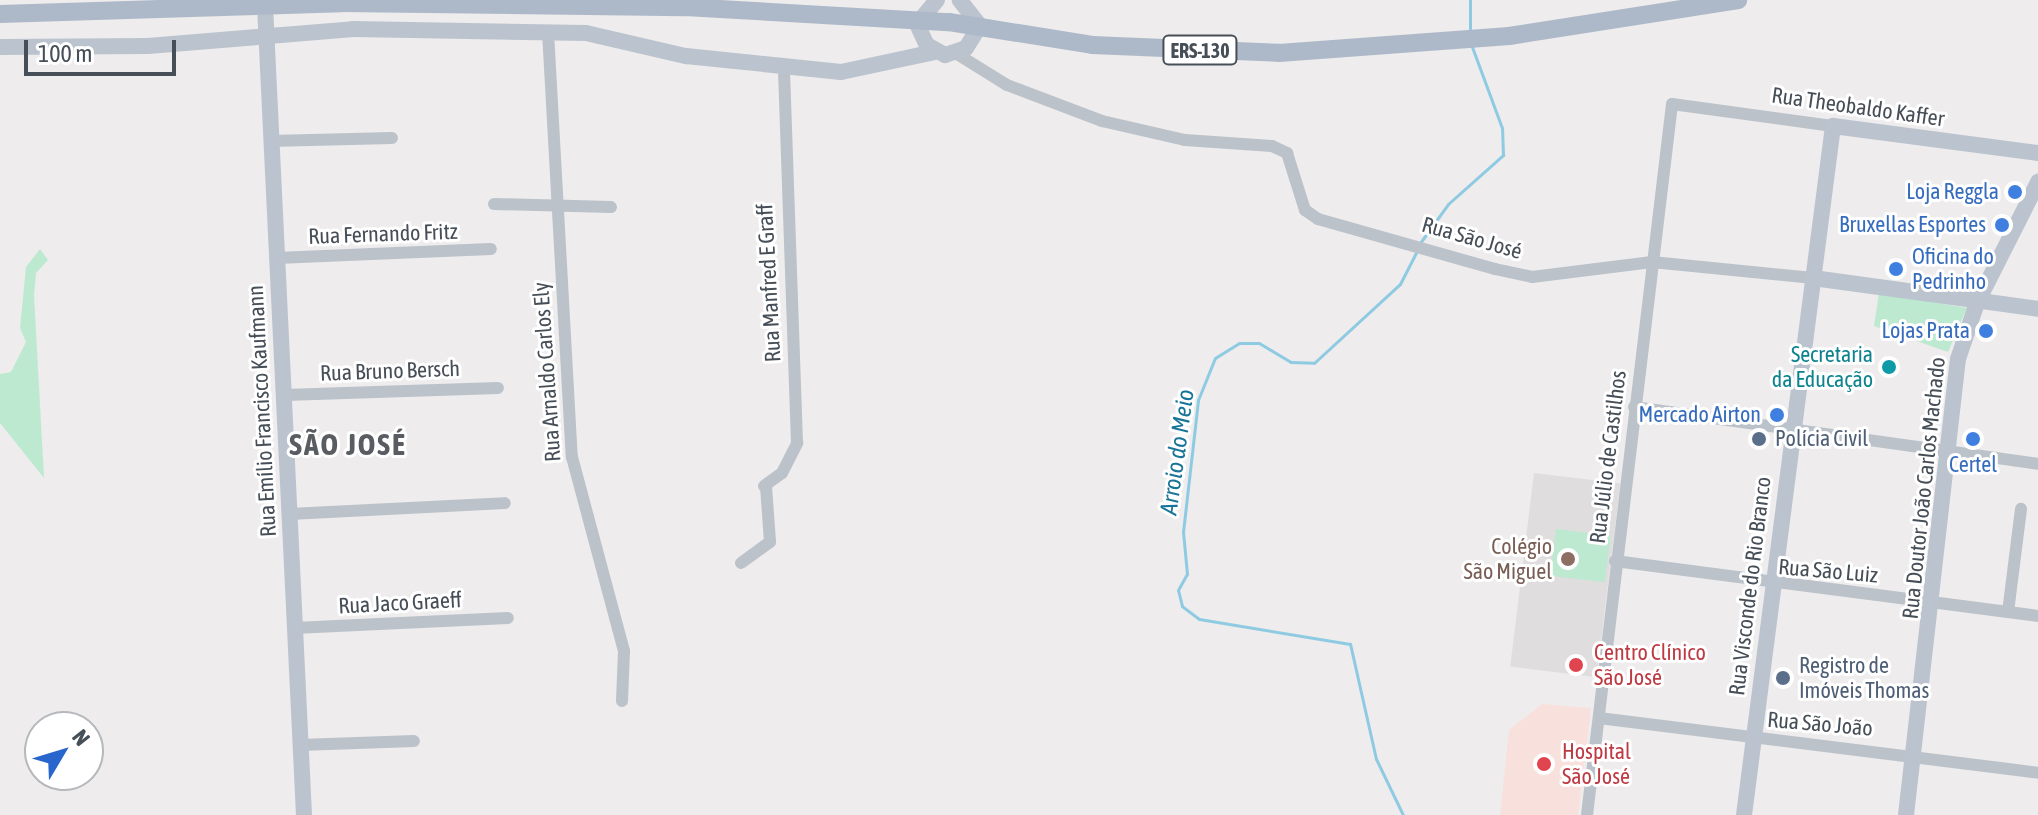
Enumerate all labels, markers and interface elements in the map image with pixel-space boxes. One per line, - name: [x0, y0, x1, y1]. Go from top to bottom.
- scale bar: [28, 24, 180, 74]
- road number: ERS-130: [1162, 34, 1238, 66]
- text: 100 m: [38, 40, 92, 67]
- street label: Rua Theobaldo Kaffer: [1770, 82, 1946, 132]
- place label: Loja Reggla: [1906, 179, 1999, 205]
- marker: Loja Reggla: [2006, 183, 2024, 201]
- street label: Rua Manfred E Graff: [752, 203, 786, 363]
- street label: Rua São José: [1419, 211, 1525, 265]
- place label: Bruxellas Esportes: [1839, 212, 1986, 238]
- marker: Bruxellas Esportes: [1993, 216, 2011, 234]
- street label: Rua Fernando Fritz: [308, 218, 458, 250]
- place label: Oficina do Pedrinho: [1912, 243, 1994, 294]
- marker: Oficina do Pedrinho: [1887, 260, 1905, 278]
- street label: Rua Arnaldo Carlos Ely: [528, 281, 566, 463]
- street label: Rua Emílio Francisco Kaufmann: [242, 285, 282, 537]
- place label: Lojas Prata: [1881, 318, 1970, 344]
- marker: Lojas Prata: [1977, 322, 1995, 340]
- place label: Secretaria da Educação: [1772, 341, 1873, 392]
- street label: Rua Bruno Bersch: [320, 355, 460, 387]
- street label: Rua Doutor João Carlos Machado: [1897, 356, 1951, 620]
- marker: Secretaria da Educação: [1880, 358, 1898, 376]
- street label: Rua Júlio de Castilhos: [1584, 369, 1632, 545]
- water label: Arroio do Meio: [1154, 387, 1200, 517]
- place label: Mercado Airton: [1638, 402, 1761, 428]
- marker: Mercado Airton: [1768, 406, 1786, 424]
- district label: SÃO JOSÉ: [289, 426, 407, 462]
- place label: Polícia Civil: [1775, 426, 1868, 452]
- marker: Polícia Civil: [1750, 430, 1768, 448]
- marker: Certel: [1964, 430, 1982, 448]
- place label: Certel: [1949, 452, 1997, 478]
- street label: Rua Visconde do Rio Branco: [1723, 475, 1777, 697]
- place label: Colégio São Miguel: [1463, 533, 1552, 584]
- marker: Colégio São Miguel: [1559, 550, 1577, 568]
- street label: Rua São Luiz: [1777, 554, 1879, 588]
- street label: Rua Jaco Graeff: [338, 587, 462, 619]
- place label: Centro Clínico São José: [1594, 639, 1706, 690]
- place label: Registro de Imóveis Thomas: [1799, 652, 1929, 704]
- marker: Centro Clínico São José: [1565, 654, 1587, 676]
- marker: Registro de Imóveis Thomas: [1774, 669, 1792, 687]
- street label: Rua São João: [1766, 706, 1874, 742]
- north arrow: [24, 711, 104, 791]
- text: N: [67, 724, 96, 751]
- place label: Hospital São José: [1562, 738, 1631, 790]
- marker: Hospital São José: [1533, 753, 1555, 775]

